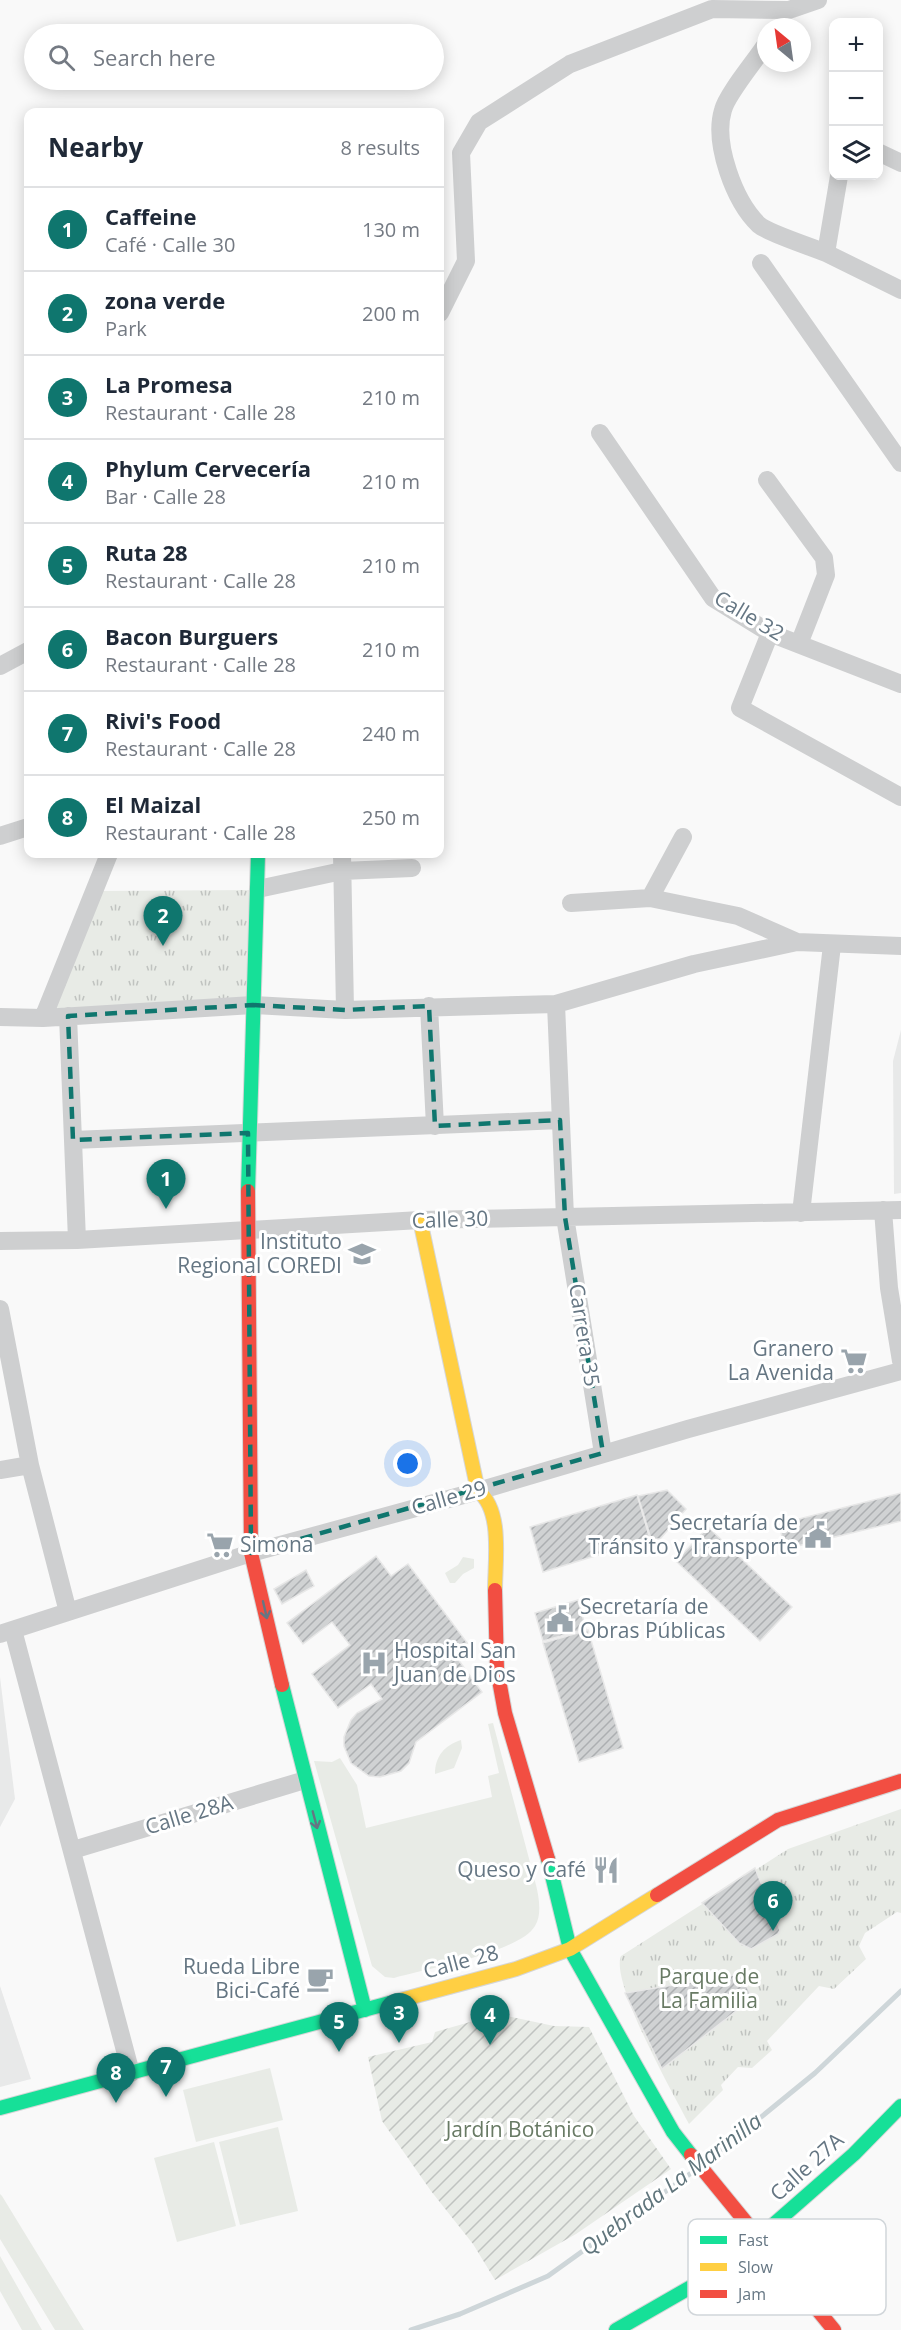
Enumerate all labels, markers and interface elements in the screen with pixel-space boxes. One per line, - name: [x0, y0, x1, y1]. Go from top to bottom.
- north arrow: [757, 18, 811, 72]
- map controls: [829, 18, 883, 180]
- button: +: [829, 18, 883, 72]
- search box: [24, 24, 444, 90]
- icon: search: [45, 41, 78, 74]
- text: Search here: [93, 42, 216, 72]
- button: −: [829, 72, 883, 126]
- button: layers: [829, 126, 883, 180]
- text: Nearby: [48, 129, 143, 165]
- text: 8 results: [340, 134, 420, 161]
- text: Caffeine: [105, 201, 197, 231]
- text: 1: [62, 216, 73, 243]
- text: 130 m: [362, 216, 420, 243]
- text: Café · Calle 30: [105, 231, 235, 258]
- text: zona verde: [105, 285, 225, 315]
- text: 2: [62, 300, 73, 327]
- text: 200 m: [362, 300, 420, 327]
- text: Park: [105, 315, 147, 342]
- text: La Promesa: [105, 369, 233, 399]
- text: 3: [62, 384, 73, 411]
- text: 210 m: [362, 384, 420, 411]
- text: Restaurant · Calle 28: [105, 399, 296, 426]
- text: Phylum Cervecería: [105, 453, 311, 483]
- text: 4: [62, 468, 73, 495]
- text: 210 m: [362, 468, 420, 495]
- text: Bar · Calle 28: [105, 483, 226, 510]
- text: Ruta 28: [105, 537, 188, 567]
- text: 5: [62, 552, 73, 579]
- text: 210 m: [362, 552, 420, 579]
- text: Restaurant · Calle 28: [105, 567, 296, 594]
- street label: Calle 32: [709, 583, 790, 647]
- text: Bacon Burguers: [105, 621, 278, 651]
- text: 6: [62, 636, 73, 663]
- text: 210 m: [362, 636, 420, 663]
- text: Restaurant · Calle 28: [105, 651, 296, 678]
- text: Rivi's Food: [105, 705, 221, 735]
- text: 7: [62, 720, 73, 747]
- text: 240 m: [362, 720, 420, 747]
- text: Restaurant · Calle 28: [105, 735, 296, 762]
- text: El Maizal: [105, 789, 201, 819]
- text: 8: [62, 804, 73, 831]
- text: 250 m: [362, 804, 420, 831]
- text: Restaurant · Calle 28: [105, 819, 296, 846]
- pin: 2: [144, 896, 182, 946]
- pin: 1: [146, 1160, 186, 1209]
- street label: Calle 30: [411, 1204, 489, 1234]
- place label: Instituto Regional COREDI: [177, 1227, 342, 1279]
- school or university icon: Instituto Regional COREDI: [347, 1239, 377, 1269]
- street label: Carrera 35: [563, 1282, 607, 1388]
- place label: Granero La Avenida: [728, 1334, 834, 1386]
- supermarket icon: Granero La Avenida: [839, 1346, 869, 1376]
- your location: [393, 1449, 422, 1478]
- street label: Calle 29: [408, 1473, 489, 1521]
- place label: Secretaría de Tránsito y Transporte: [588, 1508, 798, 1560]
- public building icon: Secretaría de Tránsito y Transporte: [803, 1520, 833, 1550]
- supermarket icon: Simona: [205, 1530, 235, 1560]
- place label: Simona: [240, 1530, 313, 1558]
- place label: Secretaría de Obras Públicas: [580, 1592, 726, 1644]
- one-way arrow: [259, 1600, 271, 1619]
- public building icon: Secretaría de Obras Públicas: [545, 1604, 575, 1634]
- place label: Hospital San Juan de Dios: [392, 1636, 516, 1688]
- hospital icon: Hospital San Juan de Dios: [359, 1648, 389, 1678]
- street label: Calle 28A: [142, 1787, 237, 1841]
- one-way arrow: [310, 1810, 322, 1829]
- place label: Queso y Café: [457, 1855, 586, 1883]
- restaurant icon: Queso y Café: [591, 1855, 621, 1885]
- pin: 6: [754, 1882, 792, 1931]
- street label: Calle 28: [420, 1938, 501, 1984]
- place label: Rueda Libre Bici-Café: [183, 1952, 300, 2004]
- park label: Parque de La Familia: [659, 1962, 759, 2014]
- cafe icon: Rueda Libre Bici-Café: [305, 1964, 335, 1994]
- pin: 3: [380, 1994, 418, 2043]
- pin: 4: [470, 1996, 510, 2045]
- pin: 5: [320, 2002, 358, 2052]
- pin: 7: [146, 2048, 186, 2097]
- pin: 8: [96, 2054, 136, 2103]
- water label: Quebrada La Marinilla: [574, 2105, 767, 2261]
- park label: Jardín Botánico: [444, 2115, 594, 2143]
- street label: Calle 27A: [764, 2125, 850, 2207]
- legend: [688, 2219, 886, 2315]
- text: Fast: [738, 2229, 769, 2251]
- text: Slow: [738, 2256, 773, 2278]
- text: Jam: [736, 2283, 766, 2305]

